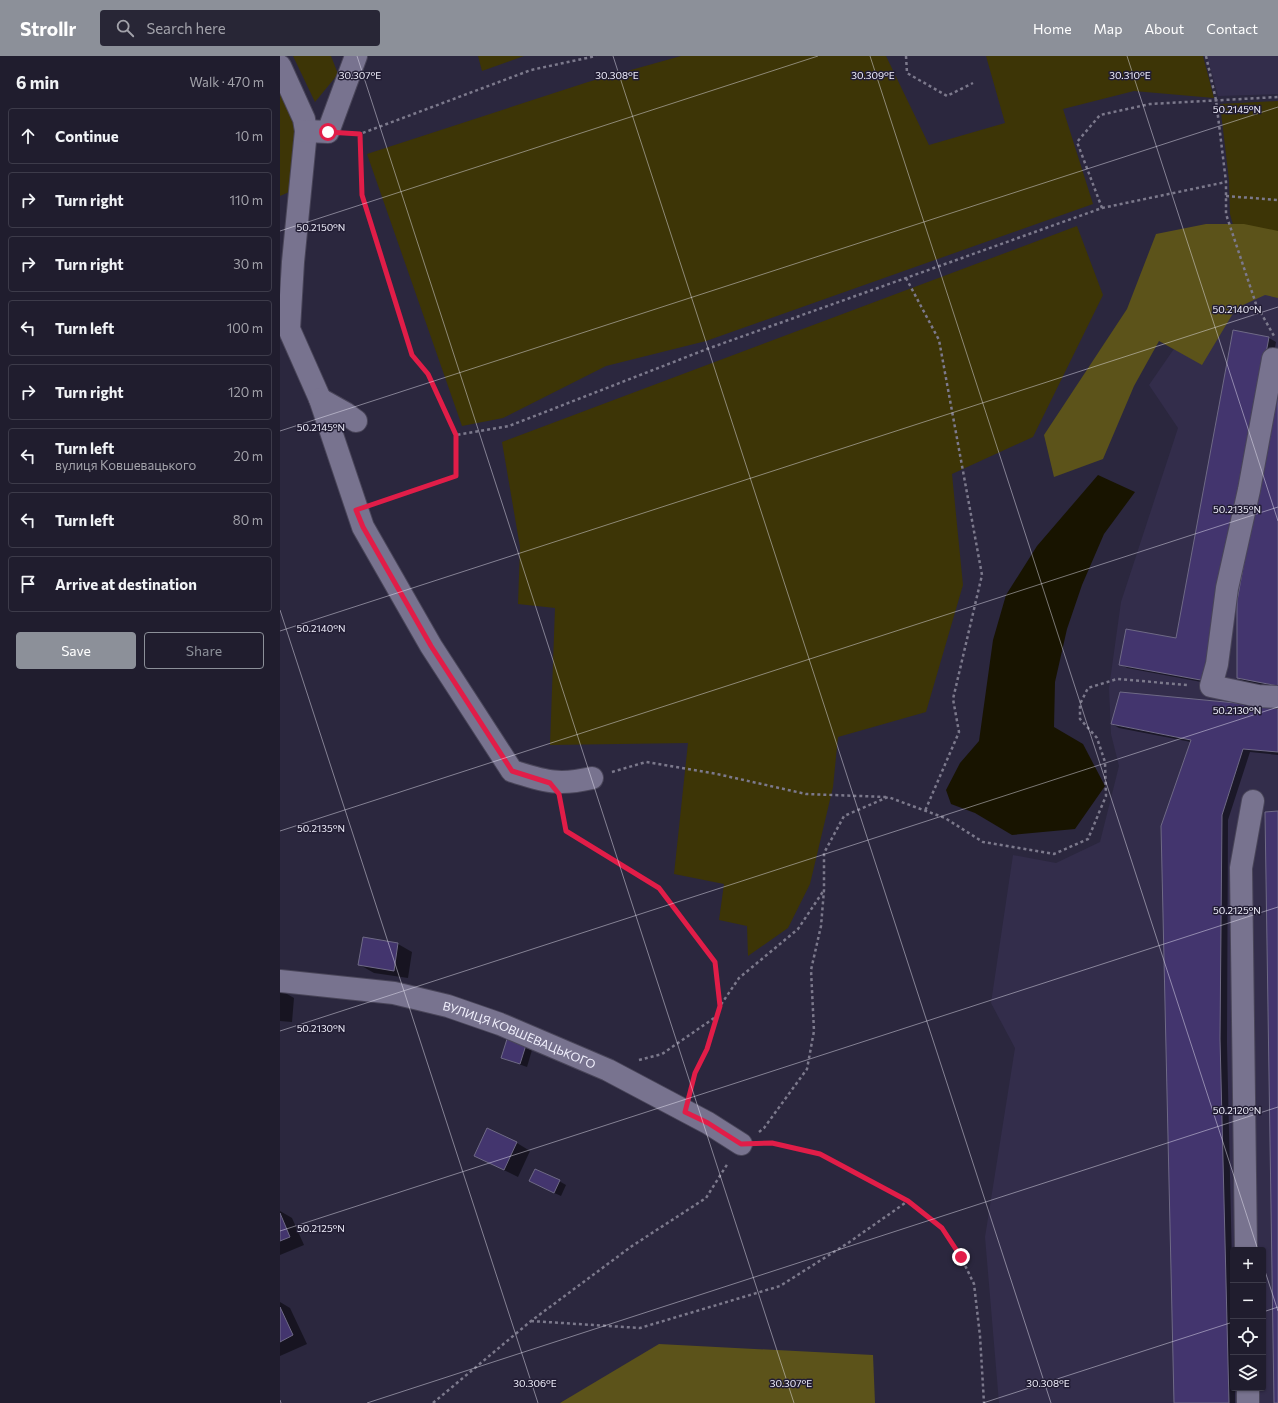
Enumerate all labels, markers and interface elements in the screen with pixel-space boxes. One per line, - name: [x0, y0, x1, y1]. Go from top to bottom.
- search box: [100, 10, 380, 46]
- text: Strollr: [20, 17, 76, 40]
- icon: search: [114, 17, 136, 39]
- text: Search here: [146, 19, 226, 37]
- text: Home: [1033, 20, 1072, 37]
- text: Map: [1094, 20, 1122, 37]
- text: About: [1144, 20, 1184, 37]
- text: Contact: [1206, 20, 1258, 37]
- text: 30.307°E: [339, 69, 381, 81]
- text: 30.308°E: [595, 69, 639, 81]
- text: 30.309°E: [851, 69, 895, 81]
- text: 30.310°E: [1109, 69, 1151, 81]
- text: 6 min: [16, 72, 59, 93]
- text: Walk · 470 m: [190, 74, 264, 90]
- text: 50.2145°N: [1213, 103, 1261, 115]
- route start: [319, 123, 337, 141]
- icon: ahead: [17, 125, 39, 147]
- text: Continue: [55, 127, 119, 145]
- text: 10 m: [235, 128, 263, 144]
- icon: right: [17, 189, 39, 211]
- text: Turn right: [55, 191, 124, 209]
- text: 110 m: [230, 192, 263, 208]
- text: 50.2150°N: [297, 221, 345, 233]
- icon: right: [17, 253, 39, 275]
- text: Turn right: [55, 255, 124, 273]
- text: 30 m: [233, 256, 263, 272]
- text: 50.2140°N: [1212, 303, 1262, 315]
- icon: left: [17, 317, 39, 339]
- text: Turn left: [55, 319, 114, 337]
- text: 100 m: [227, 320, 263, 336]
- icon: right: [17, 381, 39, 403]
- text: Turn right: [55, 383, 124, 401]
- text: 120 m: [228, 384, 263, 400]
- text: 50.2145°N: [297, 421, 345, 433]
- text: Turn left: [55, 439, 114, 457]
- icon: left: [17, 445, 39, 467]
- text: 20 m: [234, 448, 263, 464]
- text: вулиця Ковшевацького: [55, 457, 196, 473]
- text: 50.2135°N: [1213, 503, 1261, 515]
- icon: left: [17, 509, 39, 531]
- text: Turn left: [55, 511, 114, 529]
- text: 80 m: [233, 512, 263, 528]
- icon: arrive: [17, 573, 39, 595]
- text: Arrive at destination: [55, 575, 197, 593]
- text: 50.2140°N: [296, 622, 346, 634]
- button: Save: [16, 632, 136, 669]
- button: Share: [144, 632, 264, 669]
- text: 50.2130°N: [1213, 704, 1261, 716]
- text: 50.2135°N: [297, 822, 345, 834]
- text: 50.2125°N: [1213, 904, 1261, 916]
- street label: ВУЛИЦЯ КОВШЕВАЦЬКОГО: [442, 998, 598, 1071]
- text: 50.2130°N: [297, 1022, 345, 1034]
- text: 50.2120°N: [1213, 1104, 1261, 1116]
- text: 50.2125°N: [297, 1222, 345, 1234]
- map controls: [1230, 1247, 1266, 1391]
- button: +: [1230, 1247, 1266, 1283]
- route end: [952, 1248, 970, 1266]
- button: −: [1230, 1283, 1266, 1319]
- button: locate: [1230, 1319, 1266, 1355]
- button: layers: [1230, 1355, 1266, 1391]
- text: 30.306°E: [513, 1377, 557, 1389]
- text: 30.307°E: [770, 1377, 812, 1389]
- text: 30.308°E: [1026, 1377, 1070, 1389]

